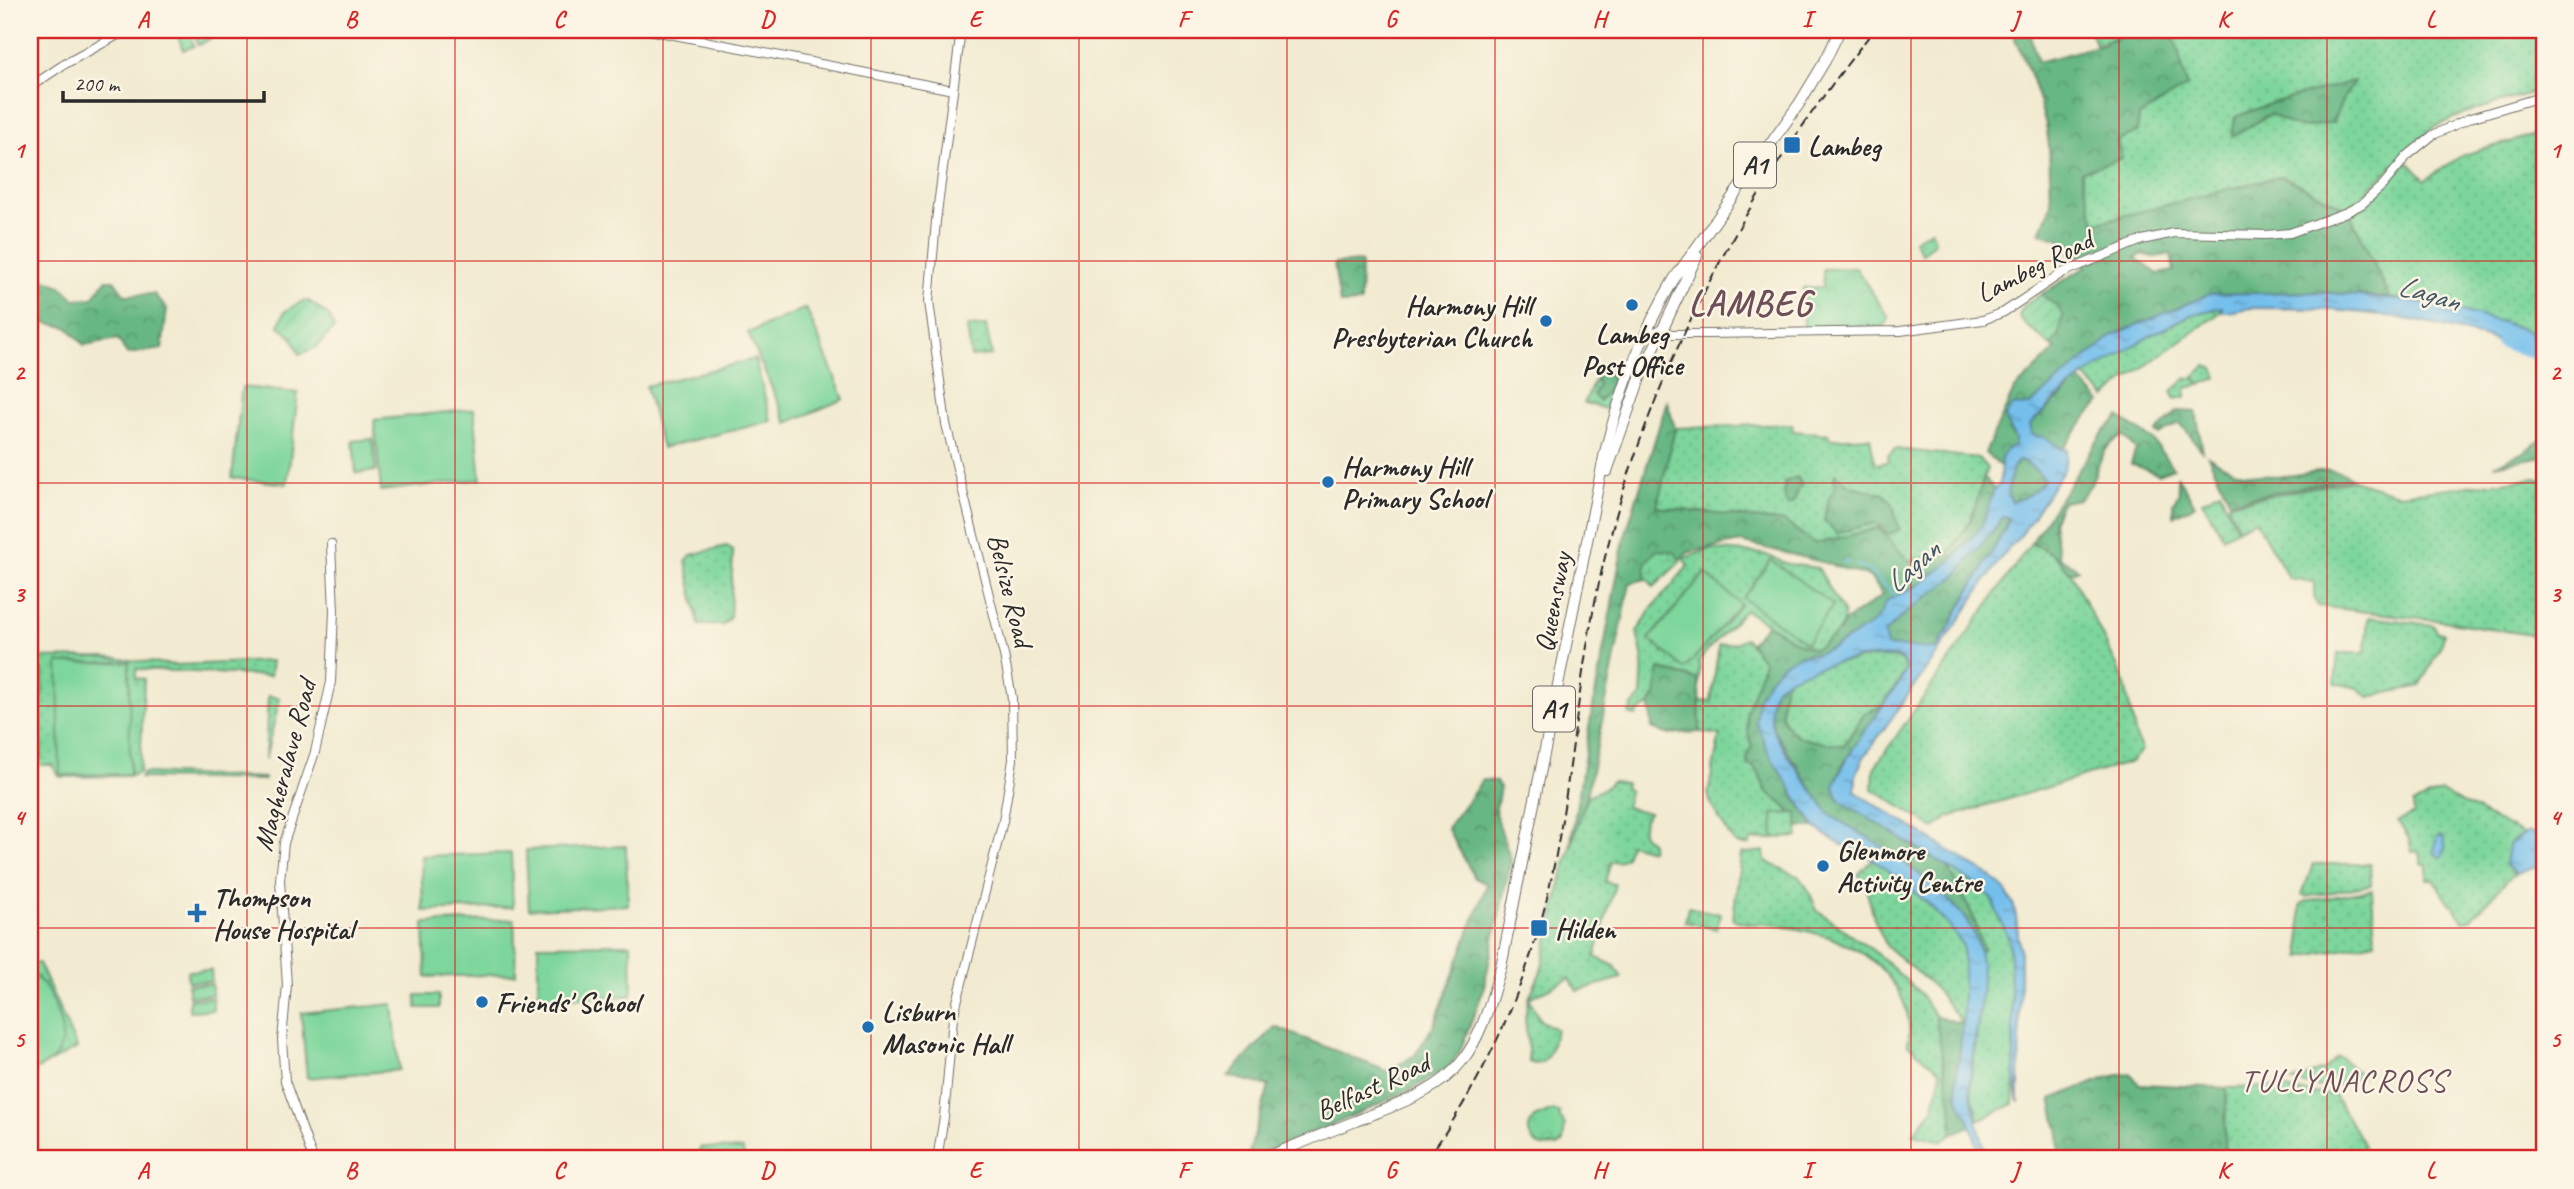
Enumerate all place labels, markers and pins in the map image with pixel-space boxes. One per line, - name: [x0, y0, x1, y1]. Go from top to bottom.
- place label: Lambeg: [1808, 128, 1883, 163]
- marker: Lambeg: [1782, 135, 1802, 155]
- place label: Harmony Hill Presbyterian Church: [1331, 288, 1537, 355]
- marker: Lambeg Post Office: [1624, 297, 1640, 313]
- marker: Harmony Hill Presbyterian Church: [1538, 313, 1554, 329]
- place label: Lambeg Post Office: [1582, 316, 1685, 383]
- place label: Harmony Hill Primary School: [1342, 449, 1494, 516]
- marker: Harmony Hill Primary School: [1320, 474, 1336, 490]
- place label: Glenmore Activity Centre: [1837, 833, 1984, 901]
- marker: Glenmore Activity Centre: [1815, 858, 1831, 874]
- place label: Thompson House Hospital: [213, 880, 359, 947]
- marker: Thompson House Hospital: [187, 903, 207, 923]
- place label: Hilden: [1555, 911, 1617, 946]
- marker: Hilden: [1529, 918, 1549, 938]
- place label: Friends' School: [496, 985, 645, 1020]
- marker: Friends' School: [474, 994, 490, 1010]
- place label: Lisburn Masonic Hall: [882, 994, 1014, 1061]
- marker: Lisburn Masonic Hall: [860, 1019, 876, 1035]

